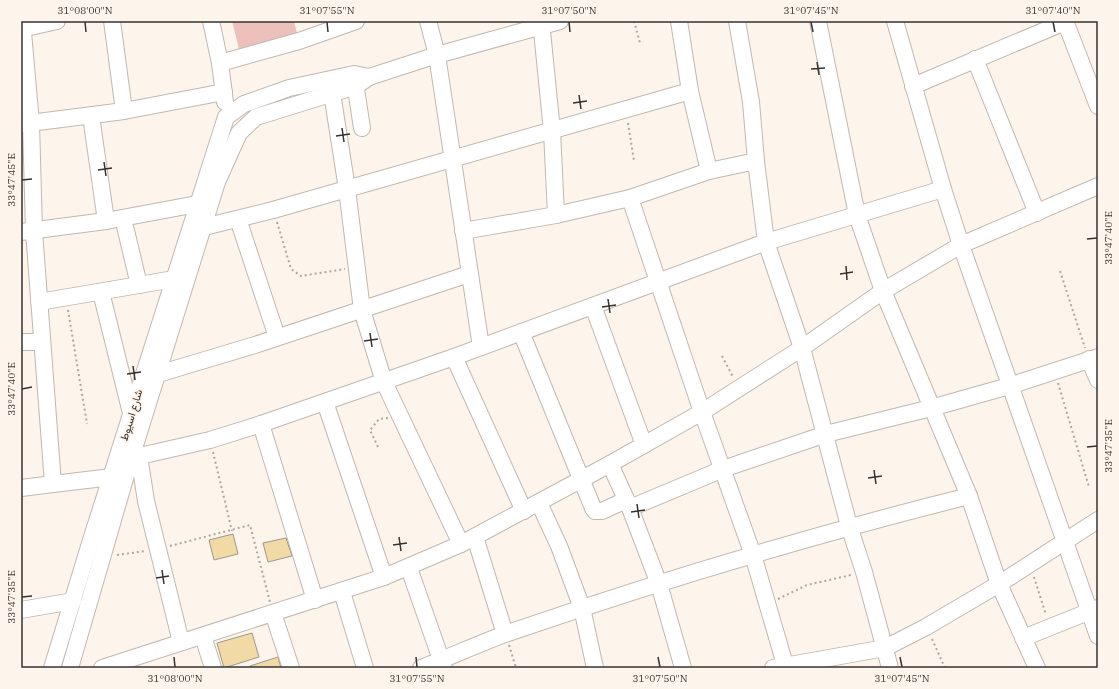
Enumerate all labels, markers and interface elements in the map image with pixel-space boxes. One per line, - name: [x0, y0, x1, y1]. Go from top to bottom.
- text: 31°08'00"N: [58, 4, 113, 17]
- text: 31°07'55"N: [300, 4, 355, 17]
- text: 31°07'50"N: [542, 4, 597, 17]
- text: 31°07'45"N: [784, 4, 839, 17]
- text: 31°07'40"N: [1026, 4, 1081, 17]
- text: 33°47'45"E: [5, 153, 18, 207]
- text: 33°47'40"E: [1102, 211, 1115, 265]
- text: 33°47'40"E: [5, 362, 18, 416]
- street label: شارع اسيوط: [116, 387, 147, 443]
- text: 33°47'35"E: [1102, 419, 1115, 473]
- text: 33°47'35"E: [5, 570, 18, 624]
- text: 31°08'00"N: [148, 672, 203, 685]
- text: 31°07'55"N: [390, 672, 445, 685]
- text: 31°07'50"N: [633, 672, 688, 685]
- text: 31°07'45"N: [875, 672, 930, 685]

